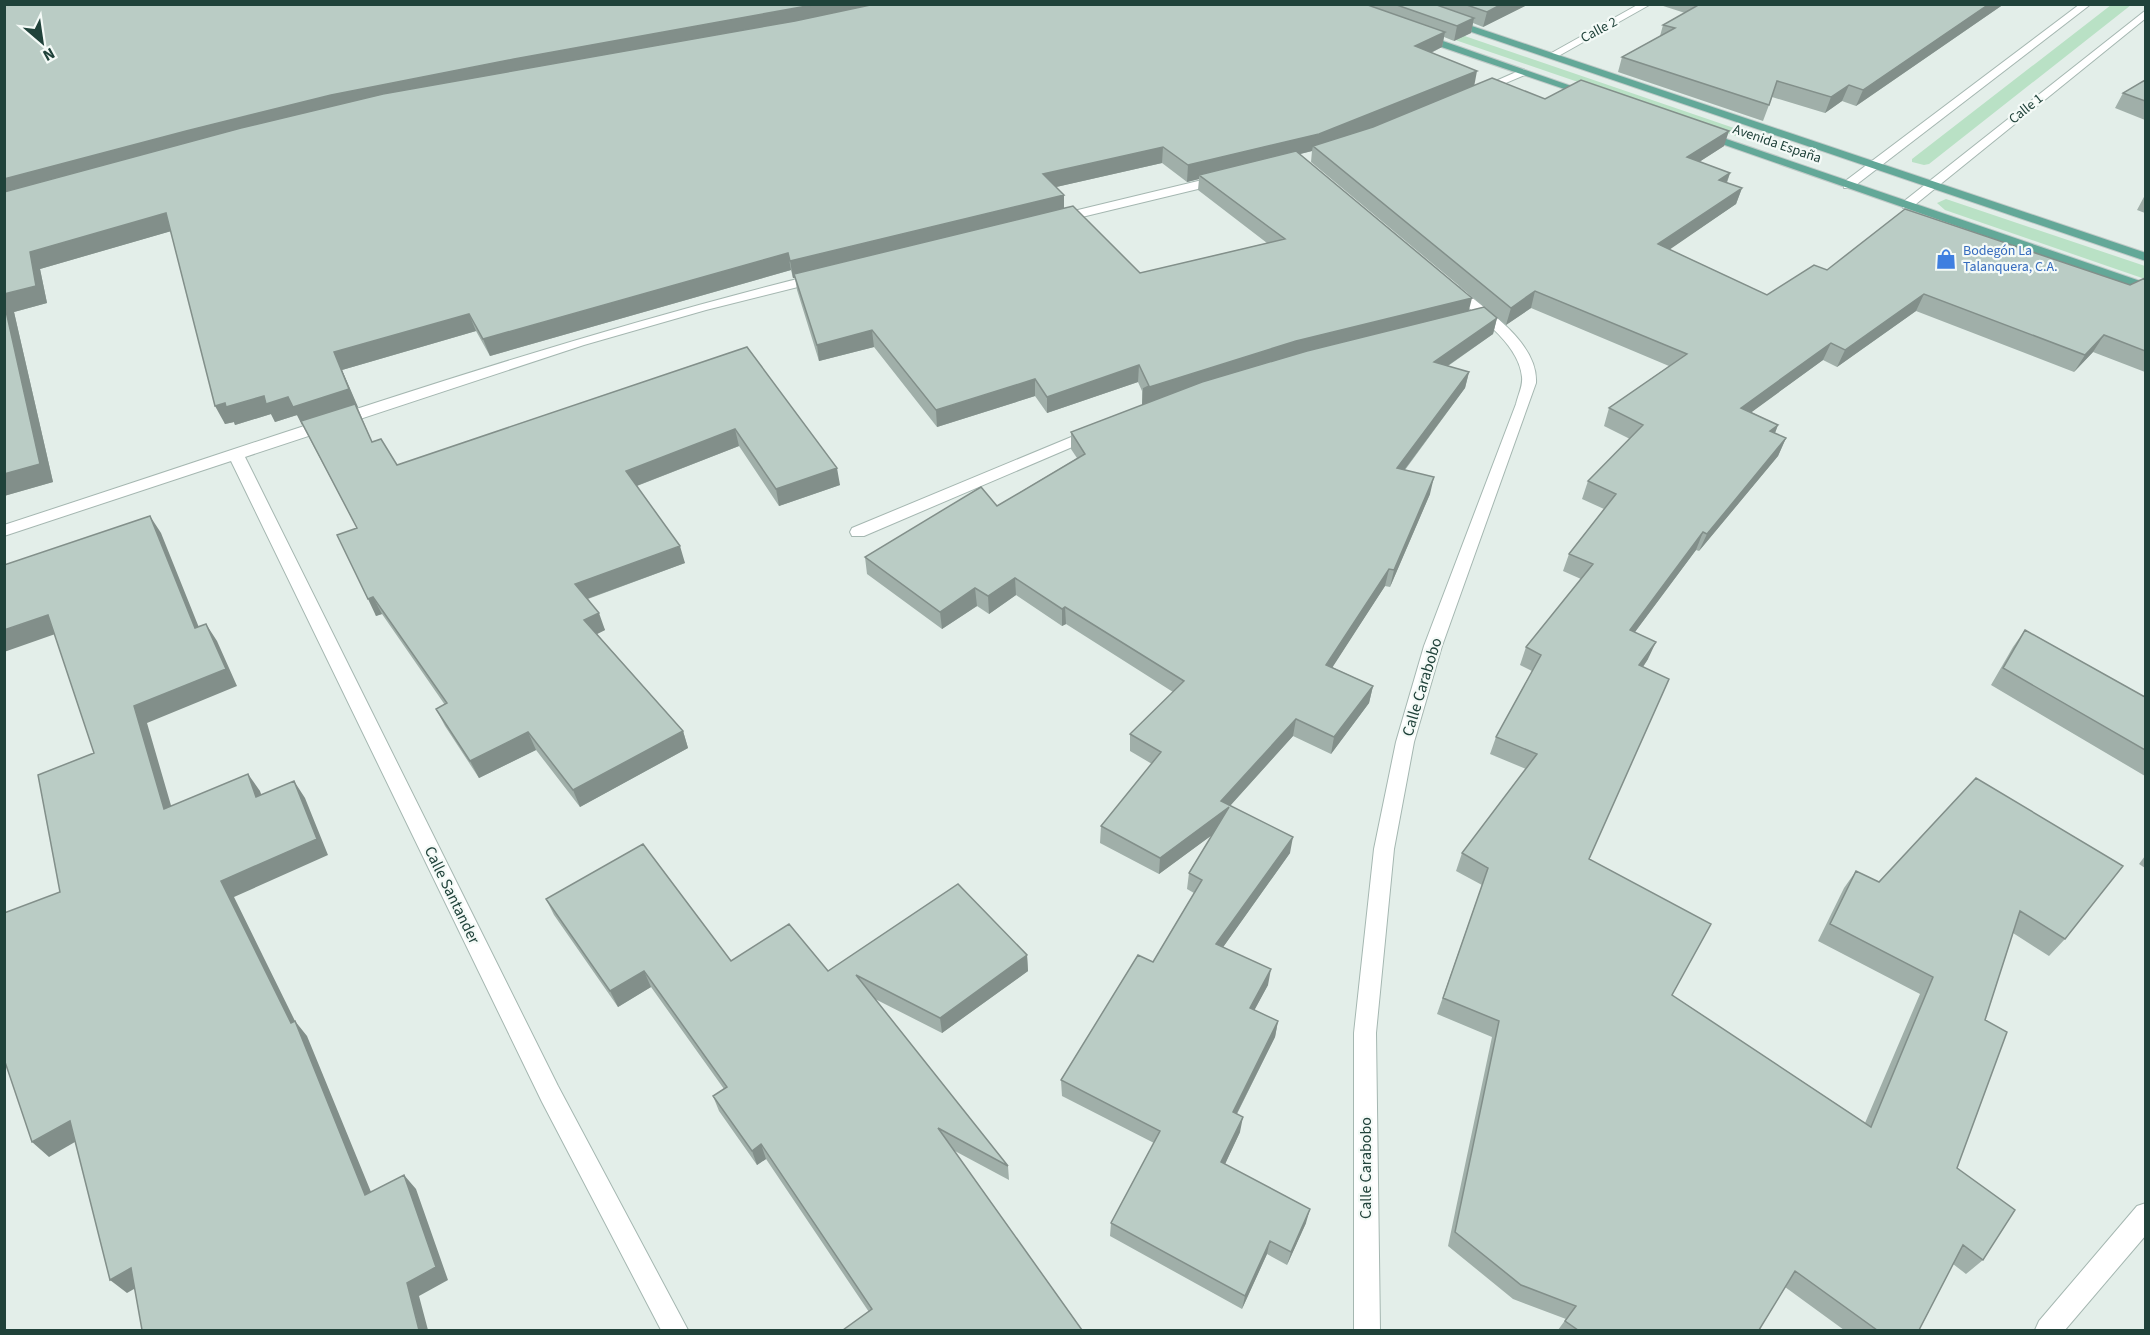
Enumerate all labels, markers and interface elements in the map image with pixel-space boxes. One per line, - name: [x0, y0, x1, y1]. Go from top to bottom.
- north arrow: [12, 12, 72, 72]
- street label: Calle 2: [1577, 12, 1621, 48]
- text: N: [39, 42, 59, 66]
- street label: Calle 1: [2005, 89, 2047, 129]
- street label: Avenida España: [1730, 120, 1824, 168]
- place label: Bodegón La Talanquera, C.A.: [1963, 241, 2058, 277]
- shop icon: Bodegón La Talanquera, C.A.: [1934, 247, 1958, 271]
- street label: Calle Carabobo: [1397, 635, 1447, 739]
- street label: Calle Santander: [419, 842, 485, 948]
- street label: Calle Carabobo: [1355, 1117, 1377, 1219]

